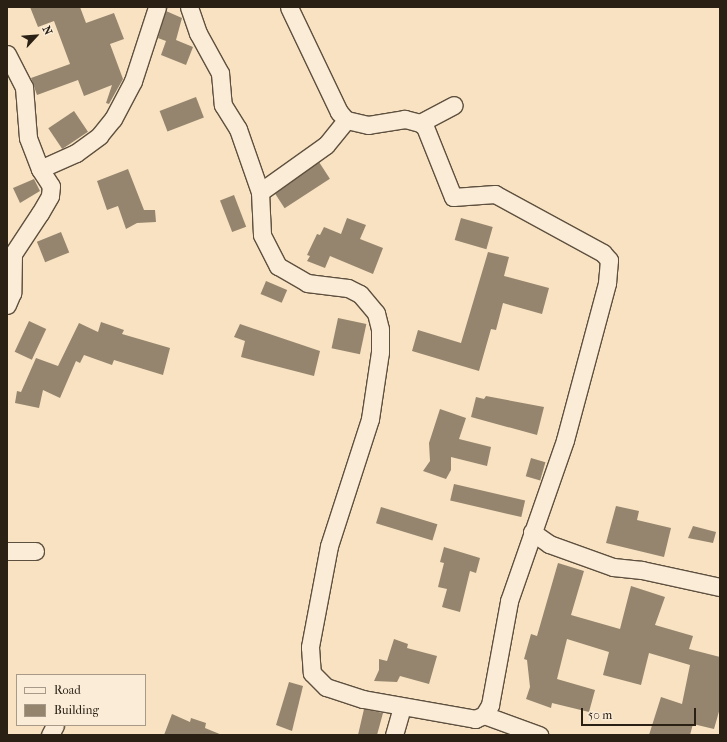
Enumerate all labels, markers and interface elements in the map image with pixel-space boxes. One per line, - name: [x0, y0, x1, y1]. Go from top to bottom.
- north arrow: [16, 16, 56, 56]
- text: N: [40, 24, 55, 37]
- legend: [16, 674, 146, 726]
- text: Road: [54, 683, 81, 697]
- scale bar: [583, 700, 698, 726]
- text: Building: [54, 703, 99, 717]
- text: 50 m: [588, 708, 612, 722]

